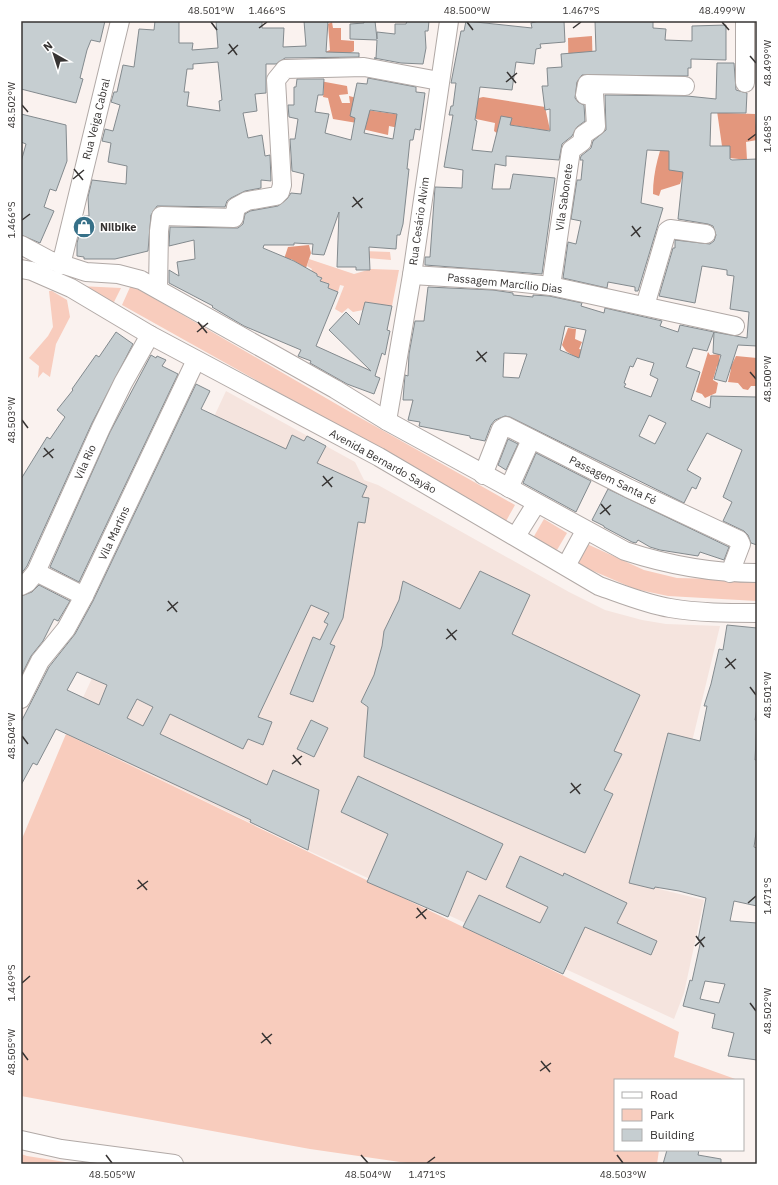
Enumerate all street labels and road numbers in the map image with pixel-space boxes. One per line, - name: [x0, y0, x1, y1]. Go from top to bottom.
- street label: Rua Veiga Cabral: [79, 77, 113, 161]
- street label: Vila Sabonete: [552, 162, 576, 232]
- street label: Rua Cesário Alvim: [406, 176, 432, 266]
- street label: Passagem Marcílio Dias: [447, 270, 563, 296]
- street label: Avenida Bernardo Sayão: [327, 426, 439, 496]
- street label: Vila Rio: [71, 442, 99, 482]
- street label: Passagem Santa Fé: [567, 453, 659, 507]
- street label: Vila Martins: [95, 504, 133, 562]

